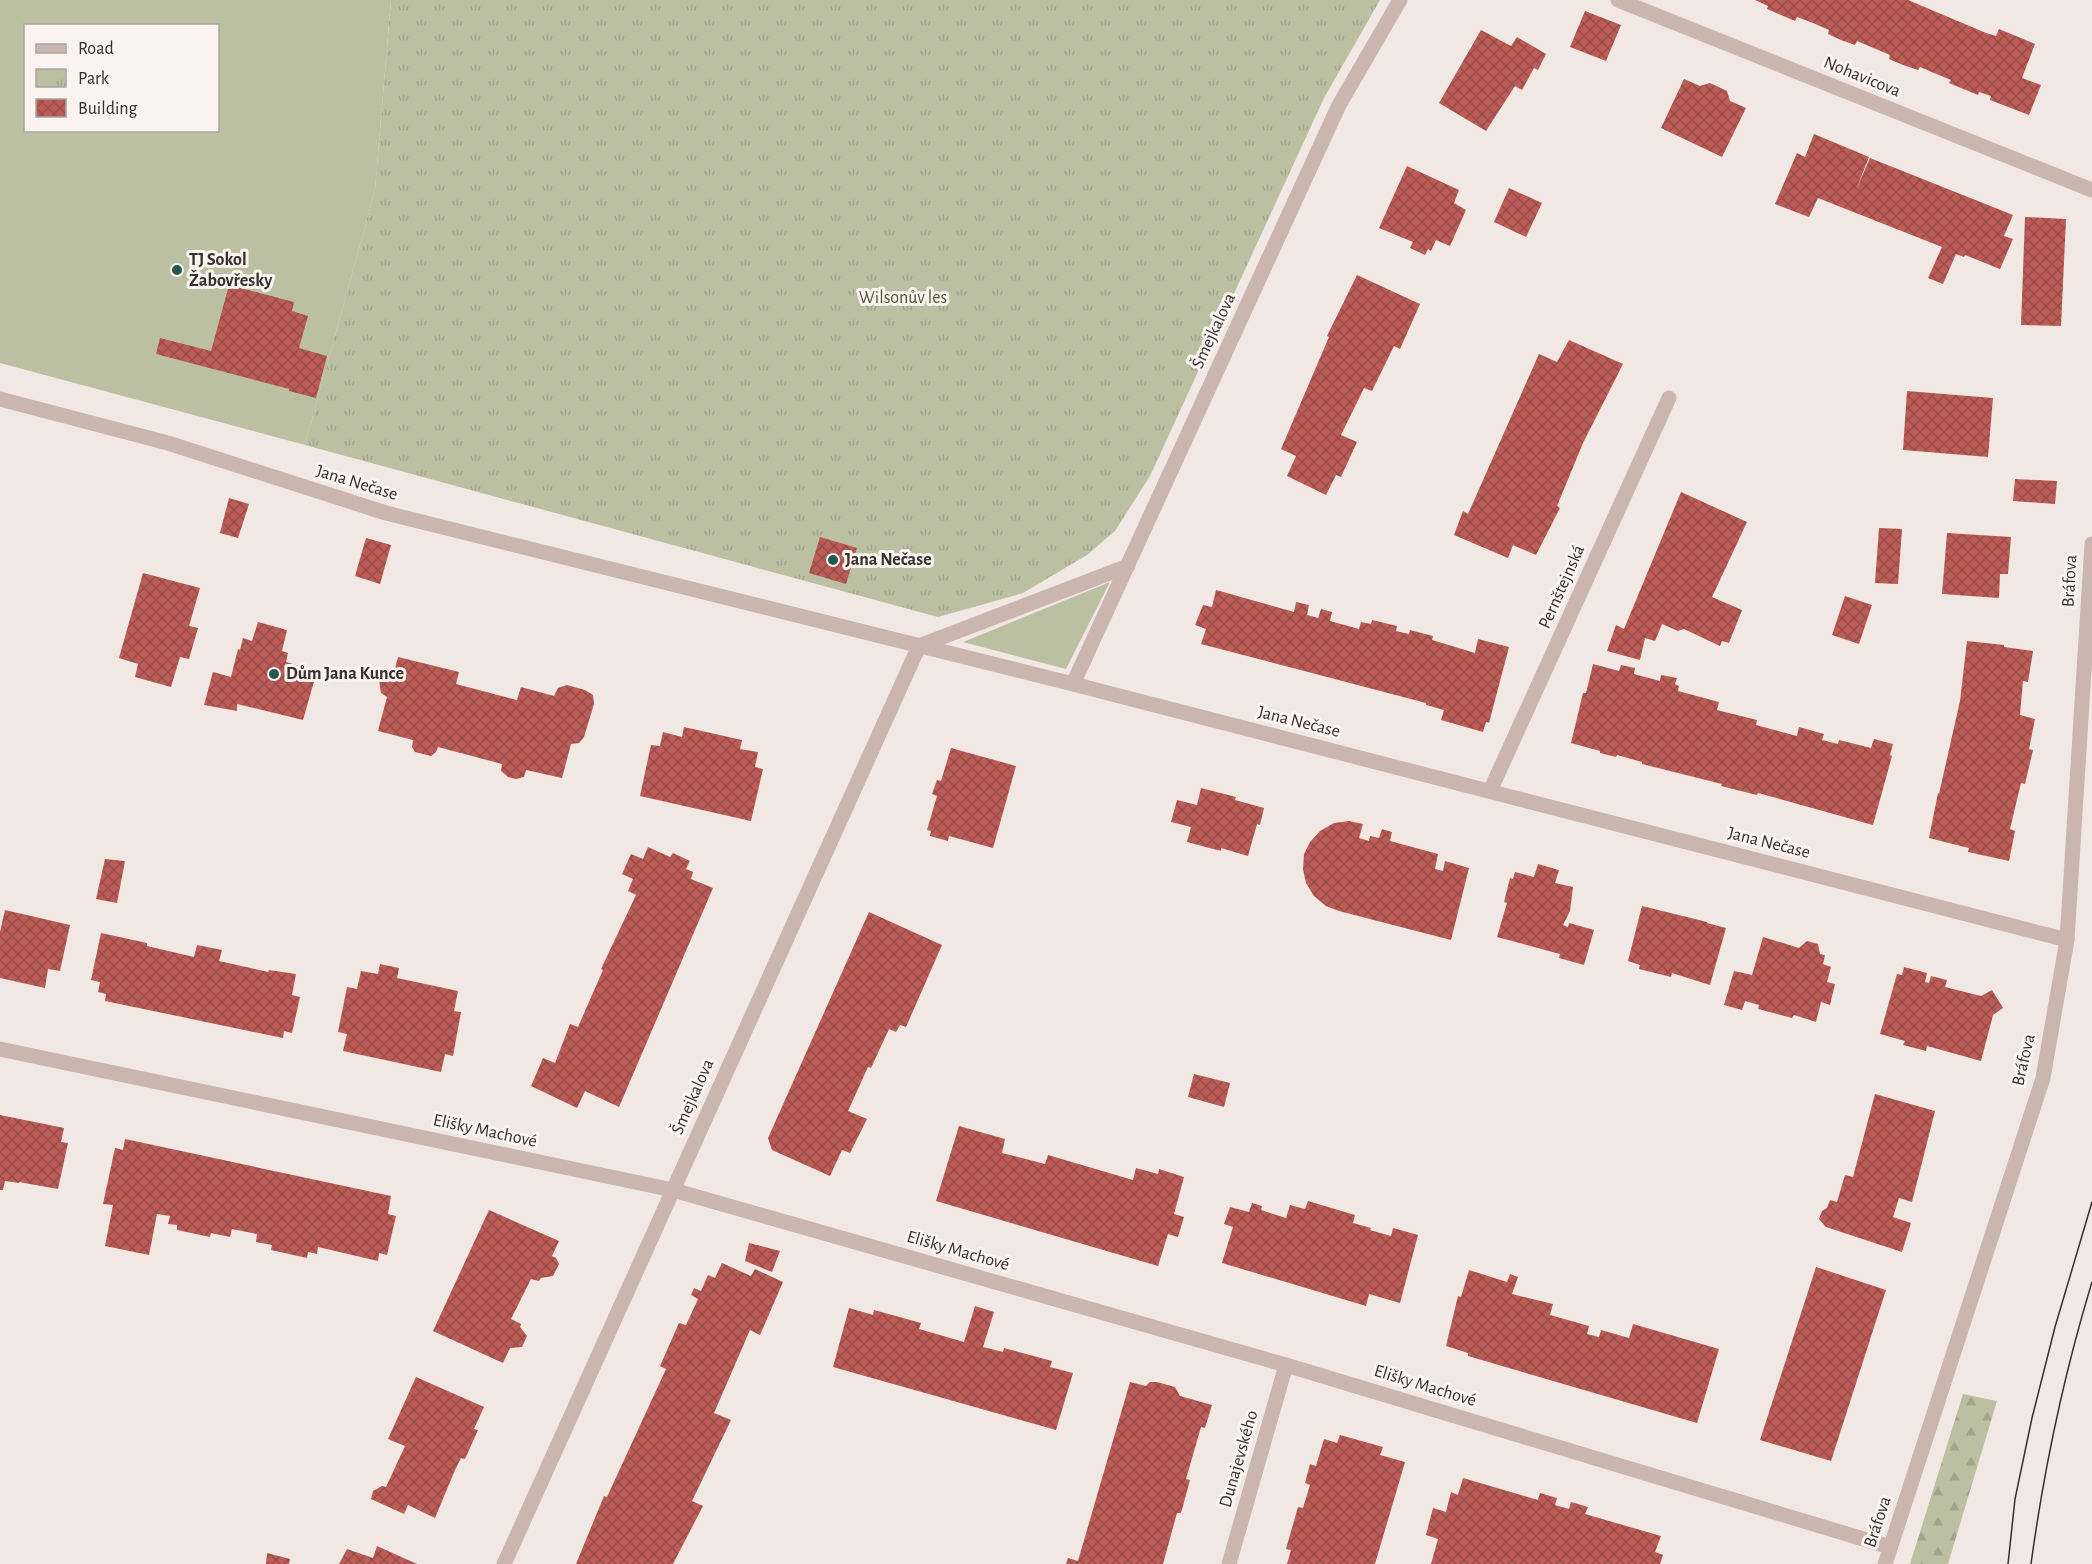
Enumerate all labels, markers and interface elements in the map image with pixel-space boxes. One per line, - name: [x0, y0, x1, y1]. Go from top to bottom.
- legend: [24, 24, 219, 132]
- text: Road: [78, 40, 114, 58]
- street label: Nohavicova: [1821, 53, 1903, 101]
- text: Park: [78, 70, 110, 88]
- text: Building: [78, 100, 138, 118]
- place label: TJ Sokol Žabovřesky: [189, 251, 273, 290]
- marker: TJ Sokol Žabovřesky: [170, 263, 184, 277]
- park label: Wilsonův les: [859, 289, 947, 307]
- street label: Šmejkalova: [1186, 289, 1239, 371]
- street label: Jana Nečase: [314, 462, 400, 504]
- street label: Pernštejnská: [1536, 543, 1588, 631]
- place label: Jana Nečase: [845, 551, 932, 569]
- marker: Jana Nečase: [826, 553, 840, 567]
- street label: Bráfova: [2060, 554, 2080, 608]
- place label: Dům Jana Kunce: [286, 665, 404, 683]
- marker: Dům Jana Kunce: [267, 667, 281, 681]
- street label: Jana Nečase: [1256, 703, 1342, 741]
- street label: Jana Nečase: [1726, 824, 1812, 862]
- street label: Bráfova: [2009, 1032, 2039, 1088]
- street label: Šmejkalova: [666, 1055, 718, 1137]
- street label: Elišky Machové: [431, 1111, 539, 1151]
- street label: Elišky Machové: [905, 1228, 1011, 1274]
- street label: Elišky Machové: [1372, 1362, 1478, 1410]
- street label: Dunajevského: [1217, 1408, 1261, 1510]
- street label: Bráfova: [1861, 1494, 1895, 1550]

